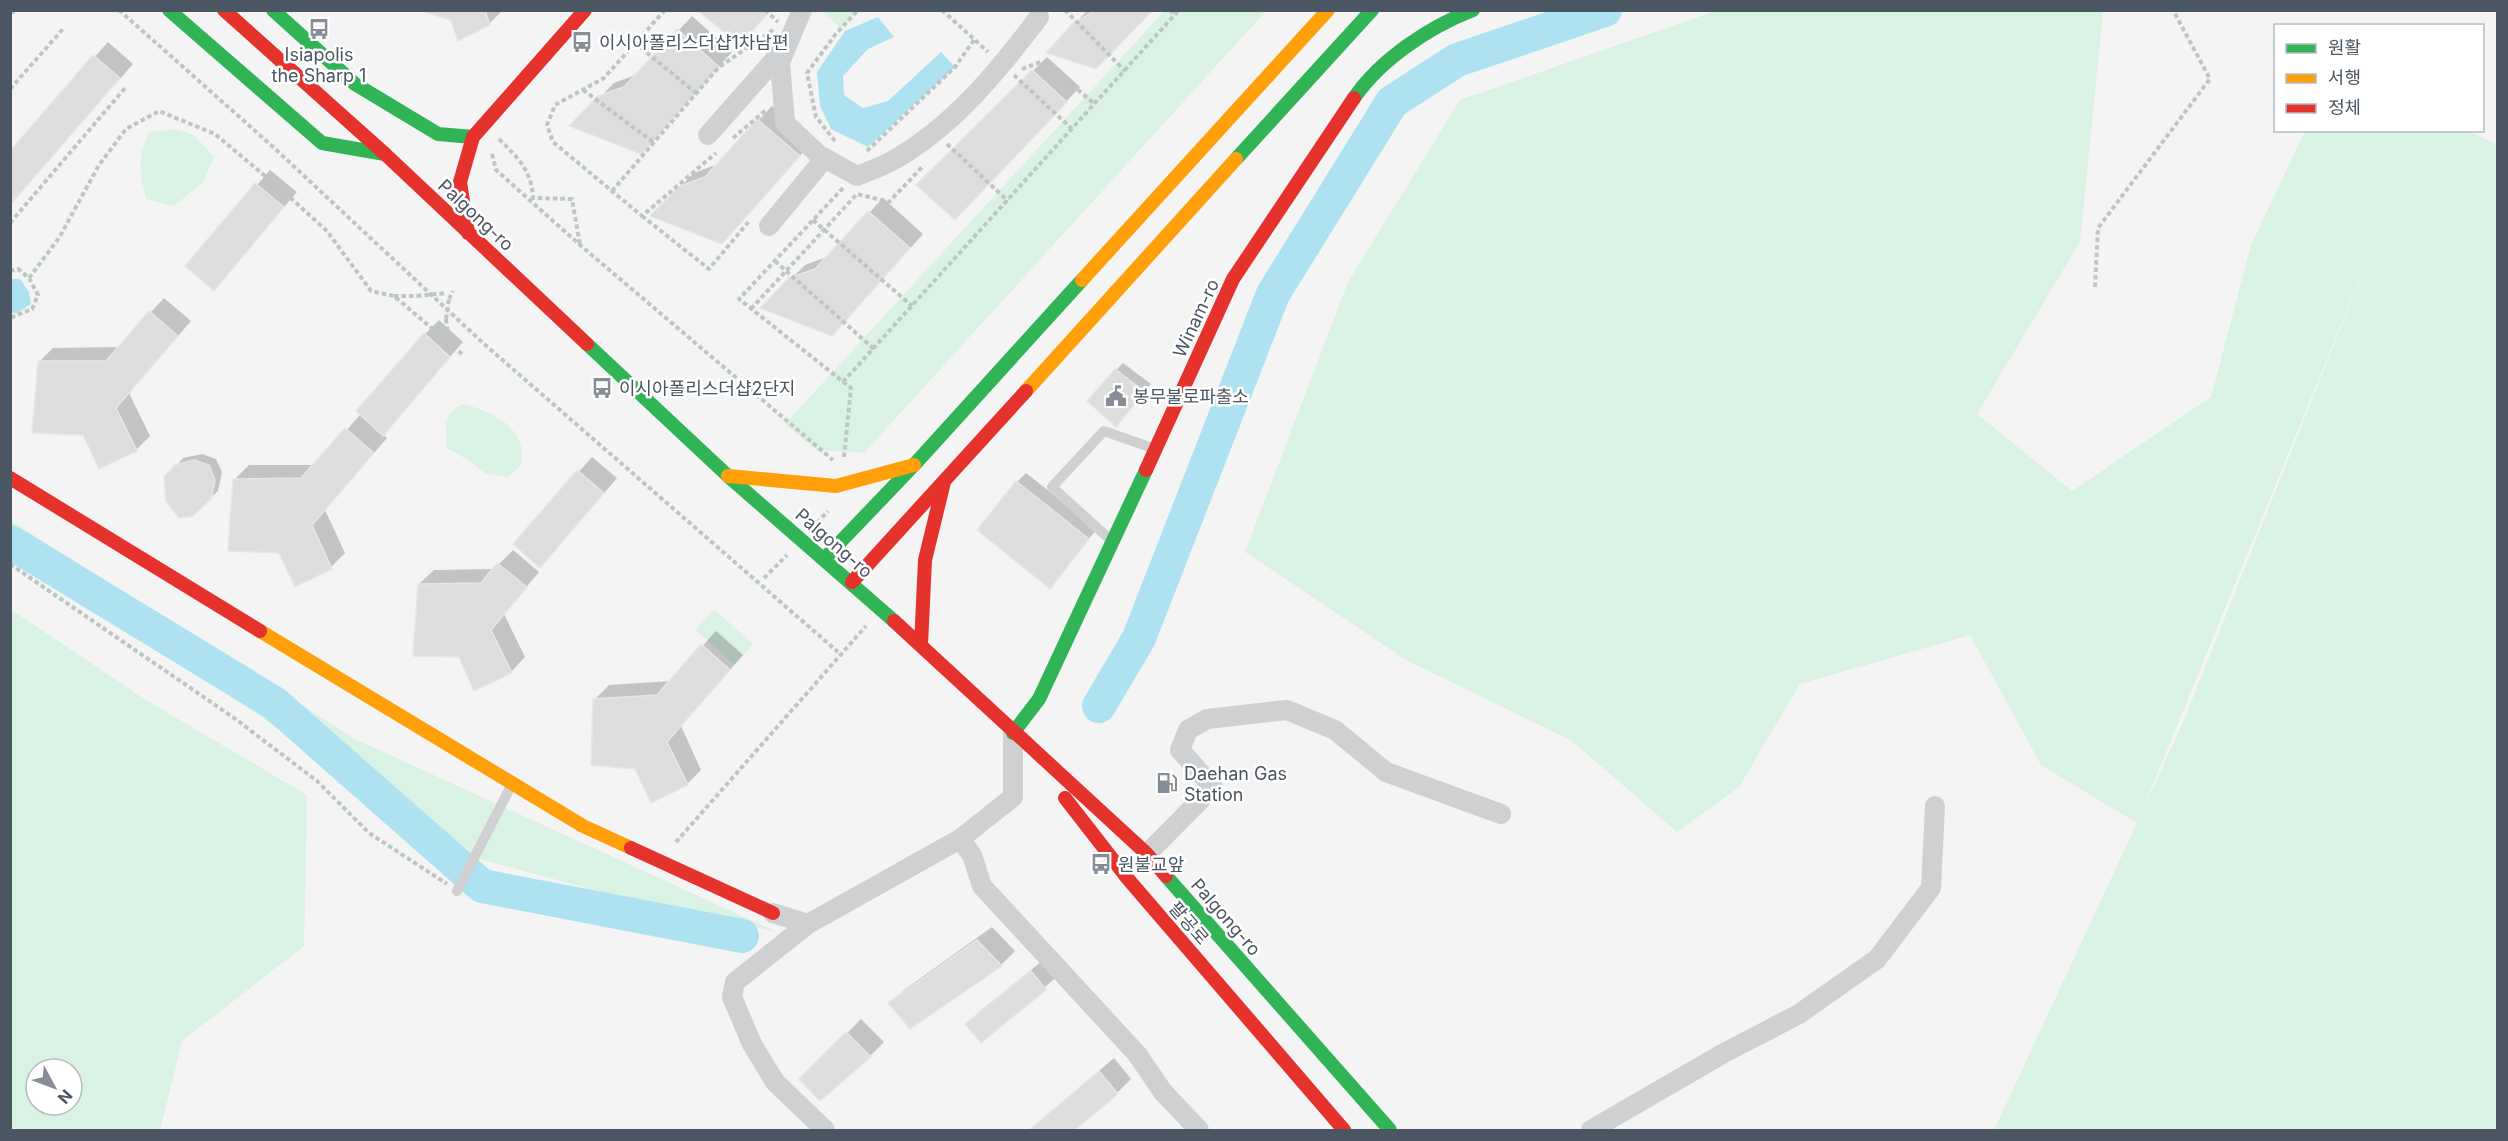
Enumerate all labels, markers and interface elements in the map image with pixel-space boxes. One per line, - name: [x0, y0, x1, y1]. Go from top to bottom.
- bus stop icon: Isiapolis the Sharp 1: [307, 17, 331, 41]
- legend: [2274, 24, 2484, 132]
- bus stop icon: 이시아폴리스더샵1차남편: [570, 30, 594, 54]
- place label: 이시아폴리스더샵1차남편: [599, 32, 788, 53]
- text: 원활: [2328, 37, 2361, 58]
- place label: Isiapolis the Sharp 1: [272, 44, 366, 86]
- text: 서행: [2328, 67, 2361, 88]
- text: 정체: [2328, 97, 2361, 118]
- street label: Palgong-ro: [434, 175, 518, 255]
- street label: Winam-ro: [1169, 275, 1223, 361]
- bus stop icon: 이시아폴리스더샵2단지: [590, 376, 614, 400]
- place label: 이시아폴리스더샵2단지: [619, 378, 796, 399]
- public building icon: 봉무불로파출소: [1104, 384, 1128, 408]
- place label: 봉무불로파출소: [1133, 386, 1249, 407]
- street label: Palgong-ro: [791, 504, 877, 582]
- place label: Daehan Gas Station: [1184, 763, 1287, 805]
- fuel station icon: Daehan Gas Station: [1155, 771, 1179, 795]
- bus stop icon: 원불교앞: [1089, 852, 1113, 876]
- place label: 원불교앞: [1118, 854, 1184, 875]
- street label: Palgong-ro: [1187, 874, 1265, 960]
- street label: 팔공로: [1165, 897, 1213, 949]
- north arrow: [24, 1057, 84, 1117]
- text: N: [54, 1086, 77, 1108]

